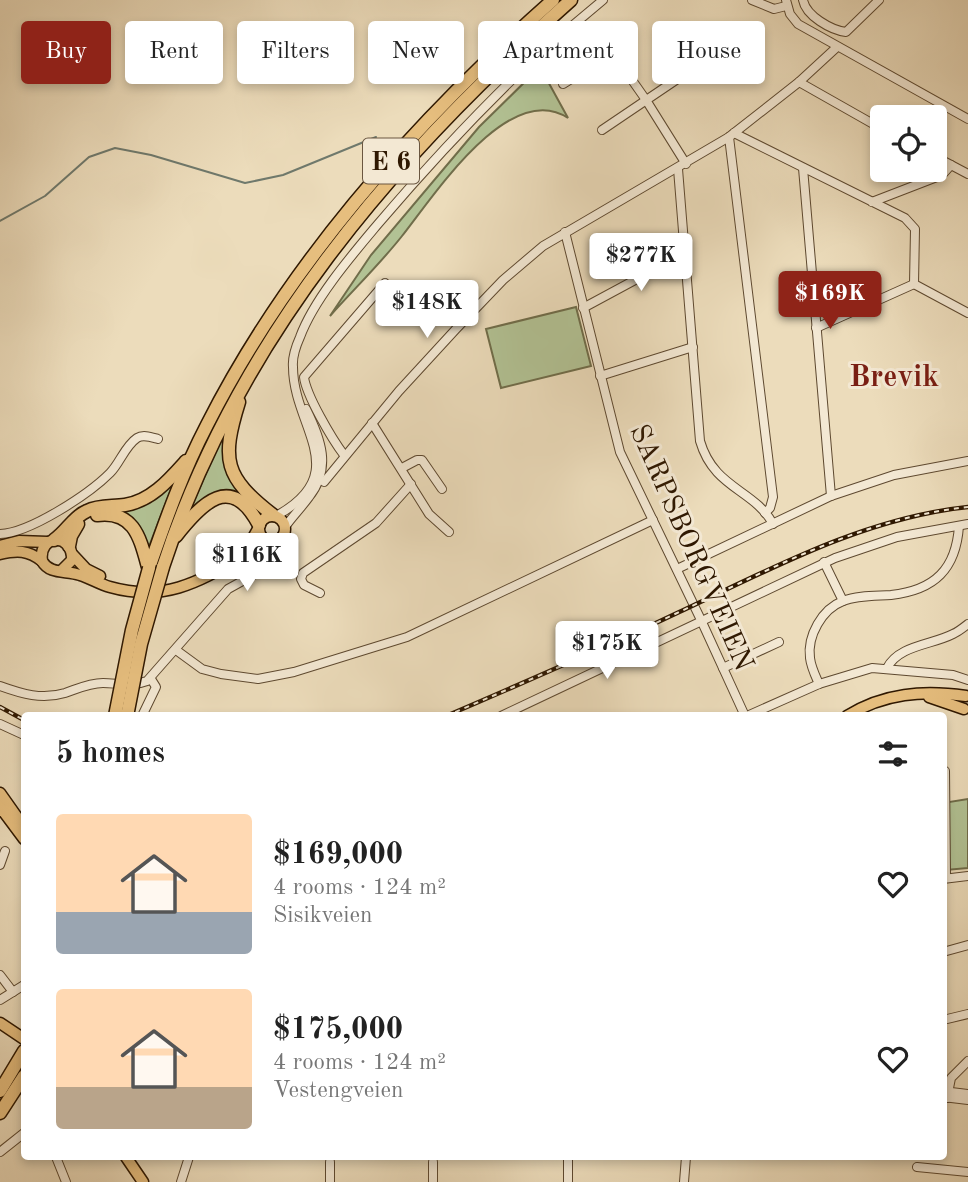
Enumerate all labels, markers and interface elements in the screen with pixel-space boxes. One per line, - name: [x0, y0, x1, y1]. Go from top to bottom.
- chip: Buy: [21, 21, 111, 84]
- chip: Rent: [125, 21, 223, 84]
- chip: Filters: [237, 21, 354, 84]
- chip: New: [368, 21, 464, 84]
- chip: Apartment: [478, 21, 638, 84]
- chip: House: [652, 21, 765, 84]
- map controls: [870, 105, 947, 182]
- button: locate: [870, 105, 947, 182]
- road number: E 6: [363, 138, 419, 184]
- pin: $277K: [592, 233, 690, 293]
- text: $277K: [605, 244, 677, 267]
- pin: $169K: [781, 272, 879, 331]
- pin: $148K: [378, 280, 476, 340]
- text: $169K: [794, 282, 866, 305]
- text: $148K: [391, 291, 463, 314]
- district label: Brevik: [849, 363, 939, 393]
- street label: SARPSBORGVEIEN: [623, 421, 757, 676]
- pin: $116K: [198, 534, 296, 593]
- text: $116K: [211, 544, 283, 567]
- pin: $175K: [558, 622, 656, 681]
- text: $175K: [571, 632, 643, 655]
- icon: filters: [874, 735, 912, 773]
- text: 5 homes: [56, 739, 165, 769]
- text: $169,000: [273, 840, 403, 870]
- icon: home: [112, 842, 196, 926]
- icon: heart: [874, 865, 912, 903]
- text: 4 rooms · 124 m²: [273, 876, 446, 899]
- text: Sisikveien: [273, 904, 373, 927]
- text: $175,000: [273, 1015, 403, 1045]
- icon: home: [112, 1017, 196, 1101]
- icon: heart: [874, 1040, 912, 1078]
- text: 4 rooms · 124 m²: [273, 1051, 446, 1074]
- text: Vestengveien: [273, 1079, 403, 1102]

